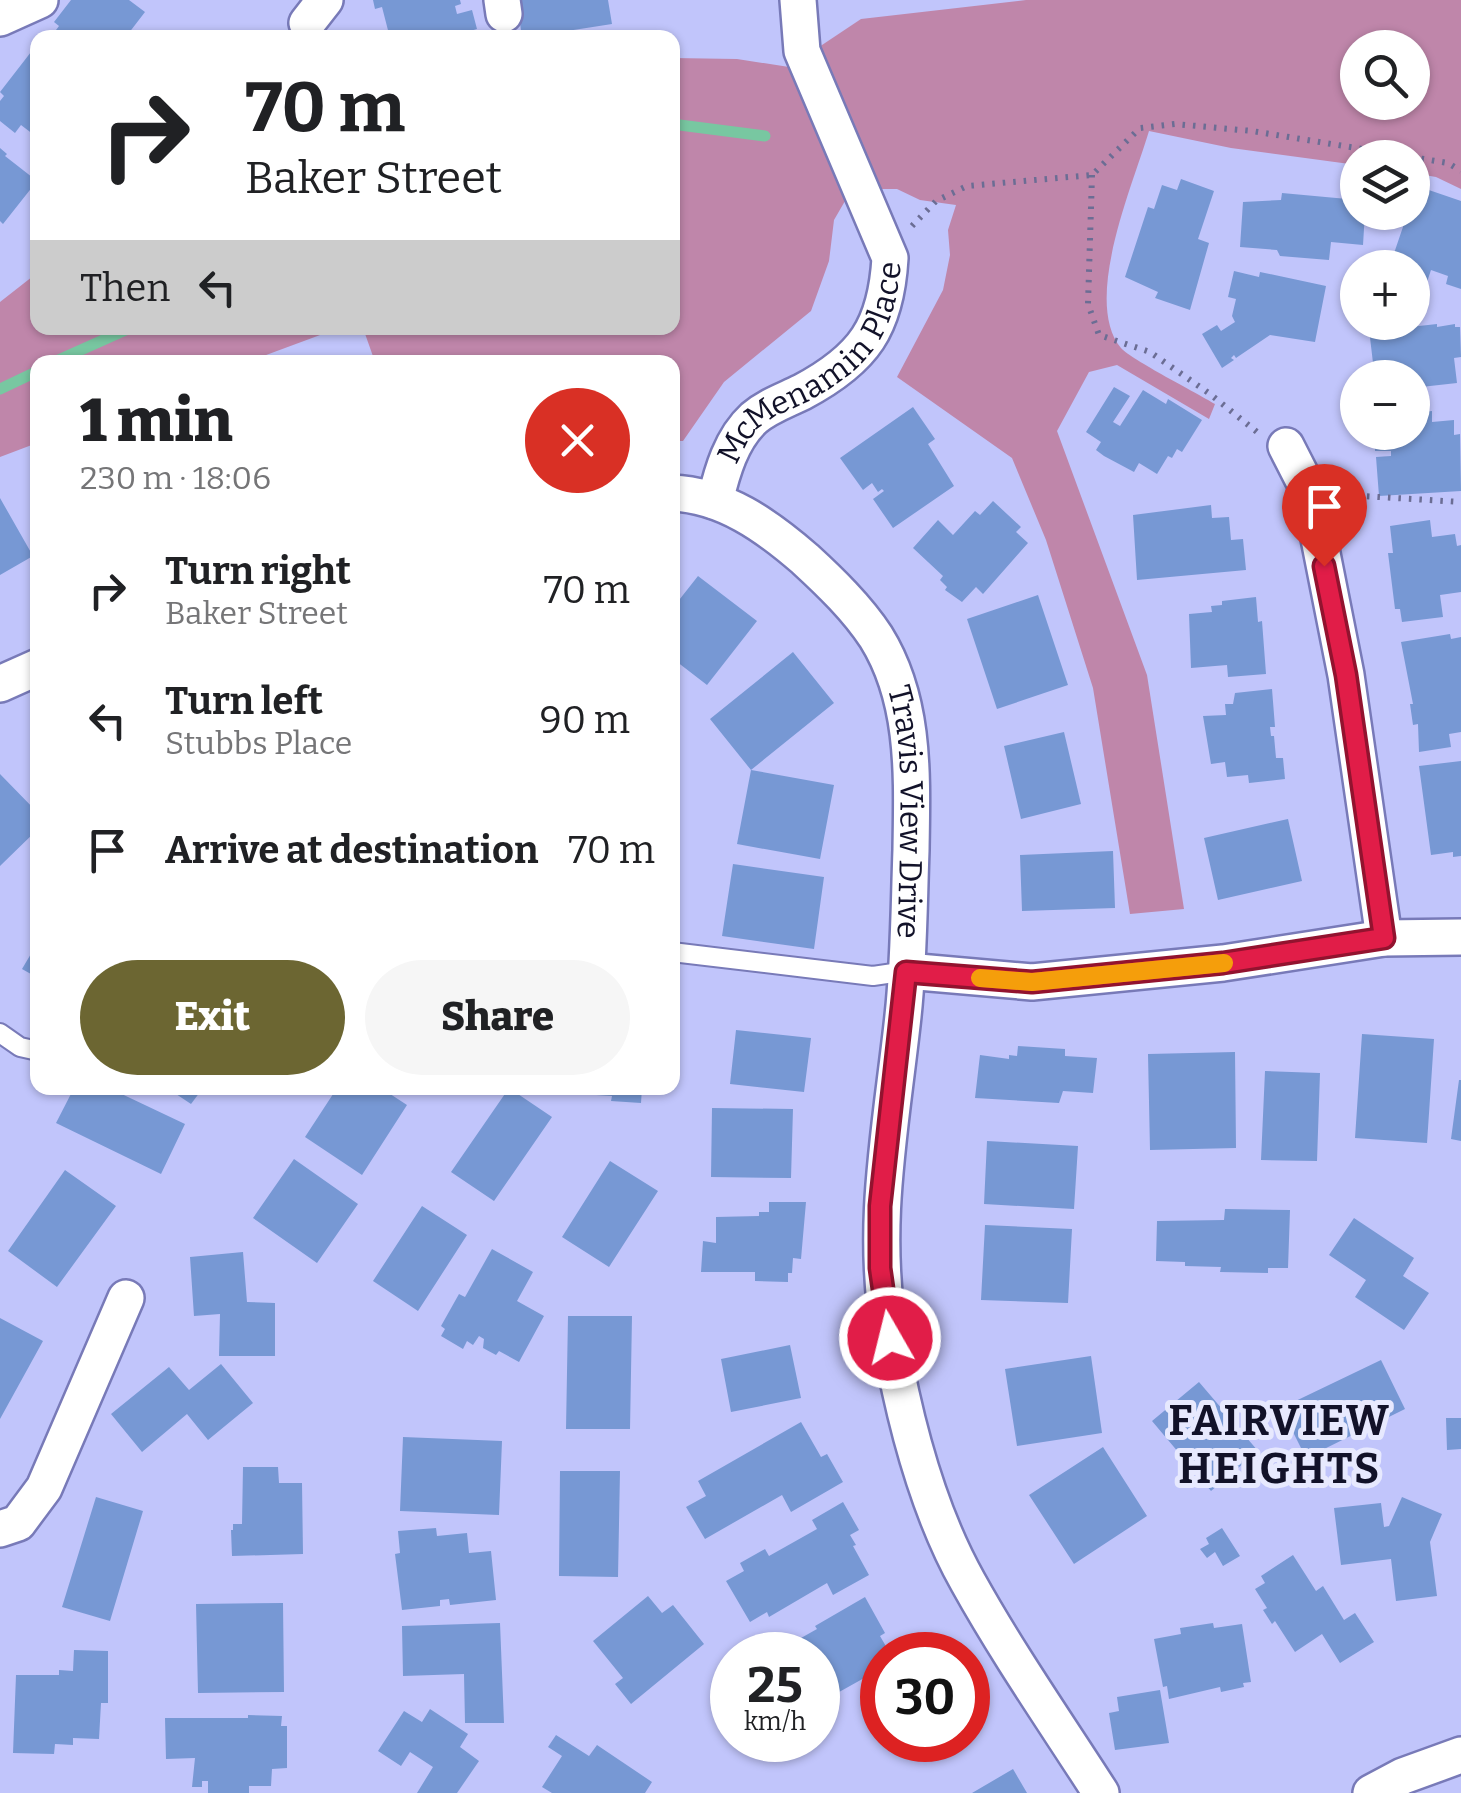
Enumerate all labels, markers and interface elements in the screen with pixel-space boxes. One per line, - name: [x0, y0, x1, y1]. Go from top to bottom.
- map controls: [1340, 30, 1430, 450]
- button: search: [1340, 30, 1430, 120]
- text: 70 m: [245, 66, 405, 150]
- icon: right: [80, 70, 210, 200]
- button: layers: [1340, 140, 1430, 230]
- text: Baker Street: [245, 151, 502, 205]
- button: +: [1340, 250, 1430, 340]
- icon: left: [190, 260, 245, 315]
- street label: McMenamin Place: [709, 260, 909, 469]
- text: Then: [80, 265, 170, 311]
- button: −: [1340, 360, 1430, 450]
- text: 1 min: [80, 385, 233, 457]
- button: close: [525, 388, 630, 493]
- text: 230 m · 18:06: [80, 459, 271, 497]
- pin: [1282, 464, 1367, 567]
- icon: arrive: [1297, 479, 1352, 534]
- text: Turn right: [165, 548, 351, 594]
- icon: right: [80, 563, 135, 618]
- text: 70 m: [543, 567, 630, 613]
- text: Baker Street: [165, 594, 348, 632]
- text: Turn left: [165, 678, 323, 724]
- street label: Travis View Drive: [880, 681, 931, 939]
- icon: left: [80, 693, 135, 748]
- text: 90 m: [540, 697, 630, 743]
- text: Stubbs Place: [165, 724, 352, 762]
- icon: arrive: [80, 823, 135, 878]
- text: Arrive at destination: [165, 827, 538, 873]
- text: 70 m: [568, 827, 655, 873]
- button: Exit: [80, 960, 345, 1075]
- button: Share: [365, 960, 630, 1075]
- position arrow: [838, 1286, 942, 1390]
- district label: FAIRVIEW HEIGHTS: [1169, 1396, 1391, 1494]
- speed limit sign: 30: [860, 1632, 990, 1762]
- text: 25: [747, 1655, 803, 1715]
- text: km/h: [744, 1707, 806, 1737]

